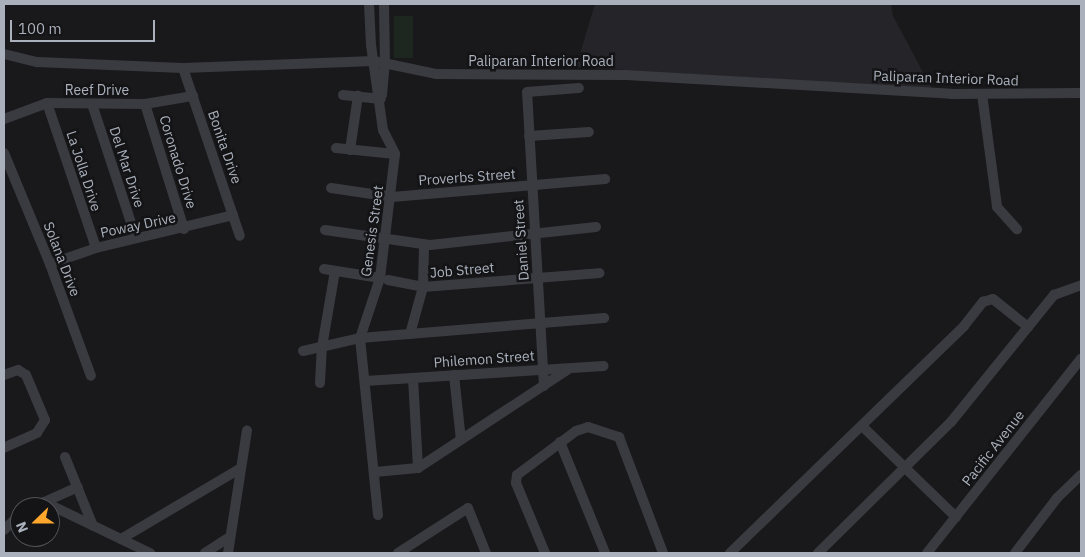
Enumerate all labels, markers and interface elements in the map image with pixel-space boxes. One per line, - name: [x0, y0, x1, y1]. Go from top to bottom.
- scale bar: [12, 10, 158, 42]
- text: 100 m: [18, 19, 62, 38]
- street label: Paliparan Interior Road: [468, 53, 614, 69]
- street label: Paliparan Interior Road: [873, 67, 1019, 89]
- street label: Reef Drive: [65, 82, 129, 98]
- street label: Bonita Drive: [205, 108, 245, 186]
- street label: Coronado Drive: [156, 113, 200, 211]
- street label: Del Mar Drive: [106, 124, 148, 210]
- street label: La Jolla Drive: [63, 129, 105, 213]
- street label: Proverbs Street: [418, 165, 516, 189]
- street label: Genesis Street: [357, 184, 387, 278]
- street label: Daniel Street: [510, 199, 532, 281]
- street label: Poway Drive: [99, 209, 177, 241]
- street label: Solana Drive: [40, 219, 84, 299]
- street label: Job Street: [429, 259, 495, 281]
- street label: Philemon Street: [433, 347, 535, 371]
- street label: Pacific Avenue: [958, 407, 1028, 489]
- north arrow: [10, 497, 60, 547]
- text: N: [12, 519, 32, 535]

